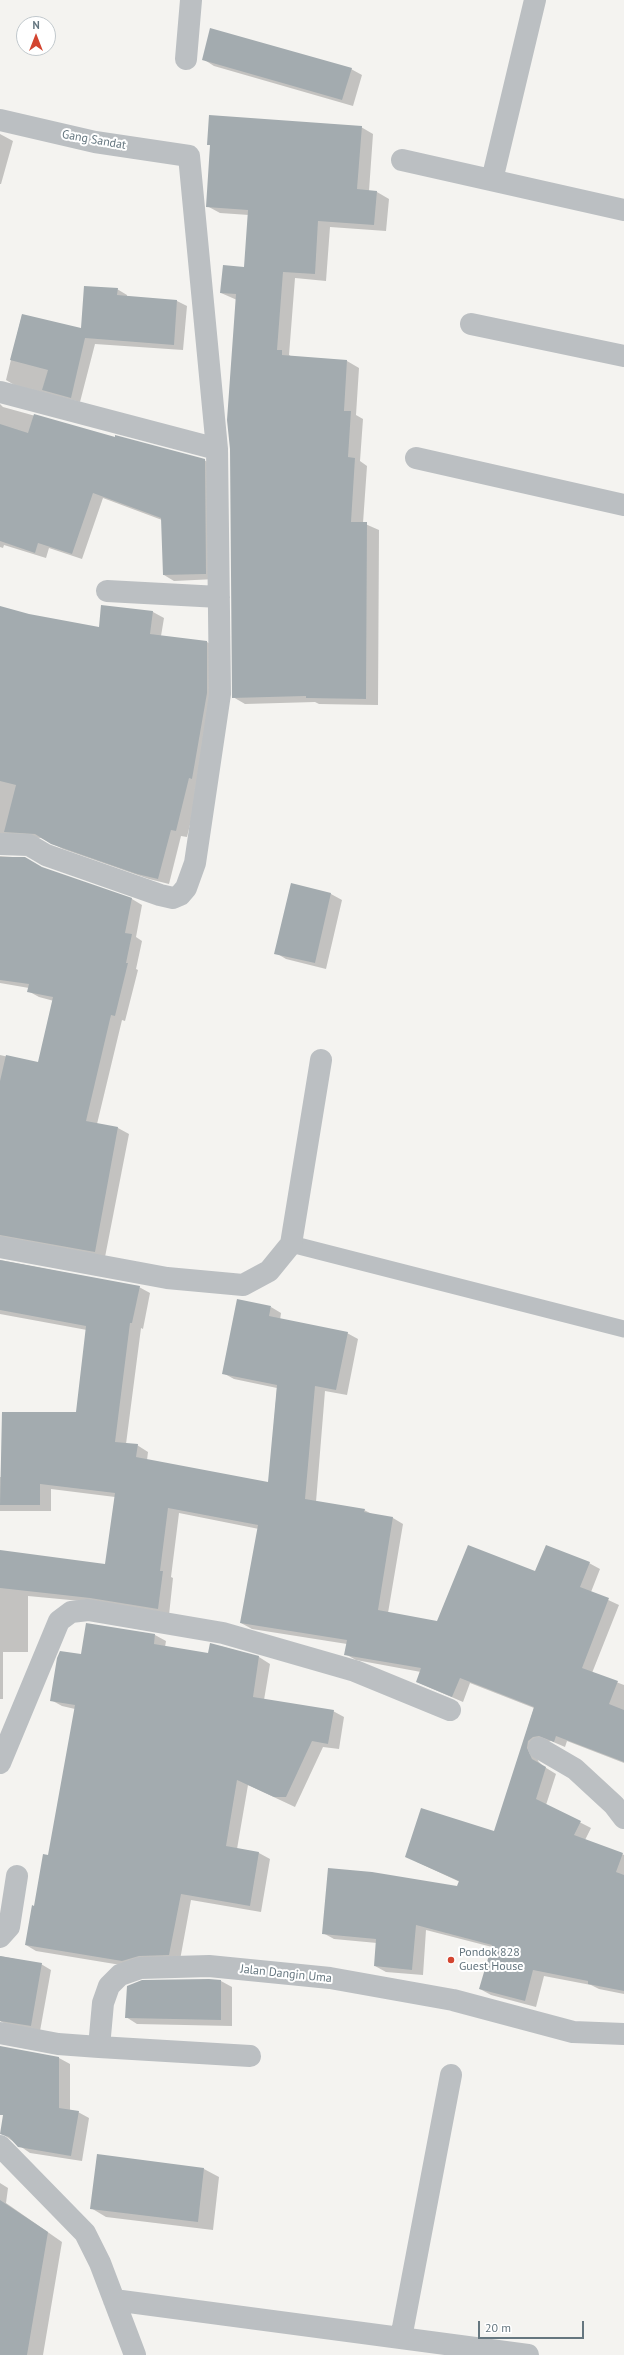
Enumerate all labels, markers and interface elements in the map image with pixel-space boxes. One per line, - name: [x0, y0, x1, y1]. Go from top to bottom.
- north arrow: [16, 16, 56, 56]
- text: N: [32, 18, 40, 32]
- street label: Gang Sandat: [61, 127, 127, 153]
- place label: Pondok 828 Guest House: [459, 1946, 523, 1974]
- marker: Pondok 828 Guest House: [446, 1955, 456, 1965]
- street label: Jalan Dangin Uma: [240, 1962, 332, 1986]
- scale bar: [480, 2313, 586, 2339]
- text: 20 m: [485, 2320, 511, 2335]

